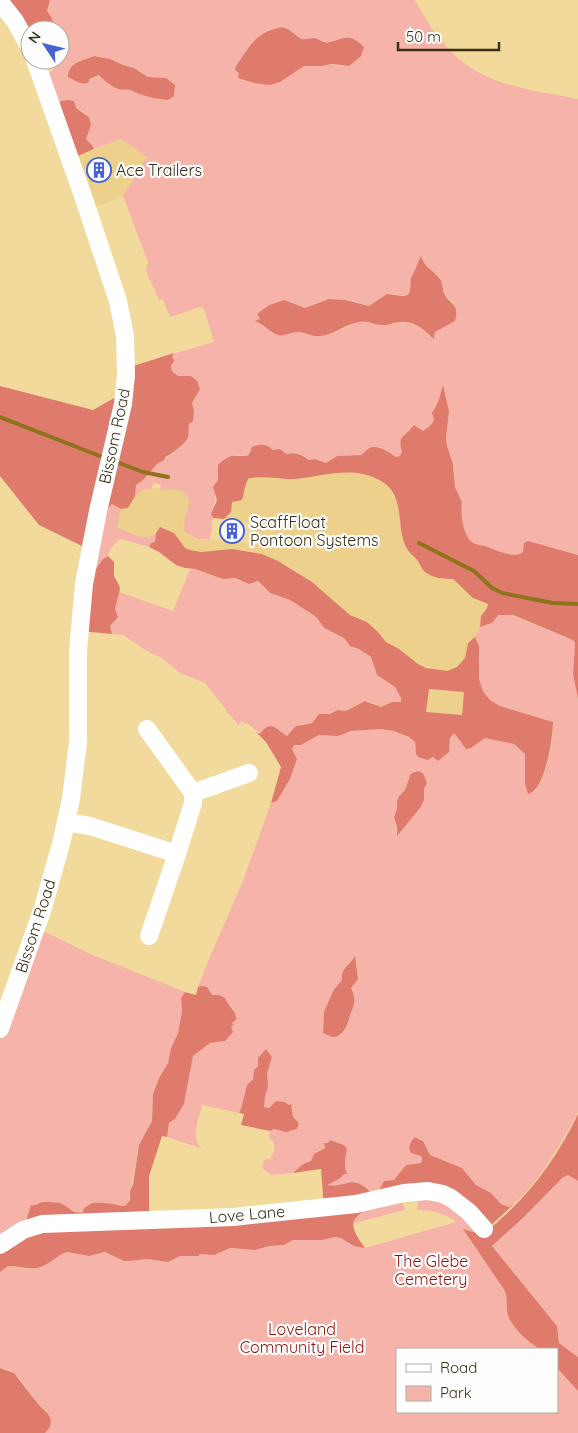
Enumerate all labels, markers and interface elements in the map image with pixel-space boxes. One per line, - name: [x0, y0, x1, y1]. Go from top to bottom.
- north arrow: [20, 20, 70, 70]
- scale bar: [398, 20, 499, 52]
- text: 50 m: [406, 27, 441, 46]
- text: N: [24, 28, 45, 47]
- building icon: Ace Trailers: [86, 157, 112, 183]
- place label: Ace Trailers: [116, 160, 202, 180]
- street label: Bissom Road: [94, 386, 134, 486]
- place label: ScaffFloat Pontoon Systems: [250, 512, 378, 550]
- building icon: ScaffFloat Pontoon Systems: [219, 518, 245, 544]
- street label: Bissom Road: [10, 877, 60, 975]
- street label: Love Lane: [208, 1201, 286, 1227]
- park label: The Glebe Cemetery: [394, 1251, 468, 1289]
- park label: Loveland Community Field: [240, 1319, 364, 1357]
- legend: [396, 1348, 558, 1413]
- text: Road: [440, 1358, 477, 1377]
- text: Park: [440, 1383, 472, 1402]

